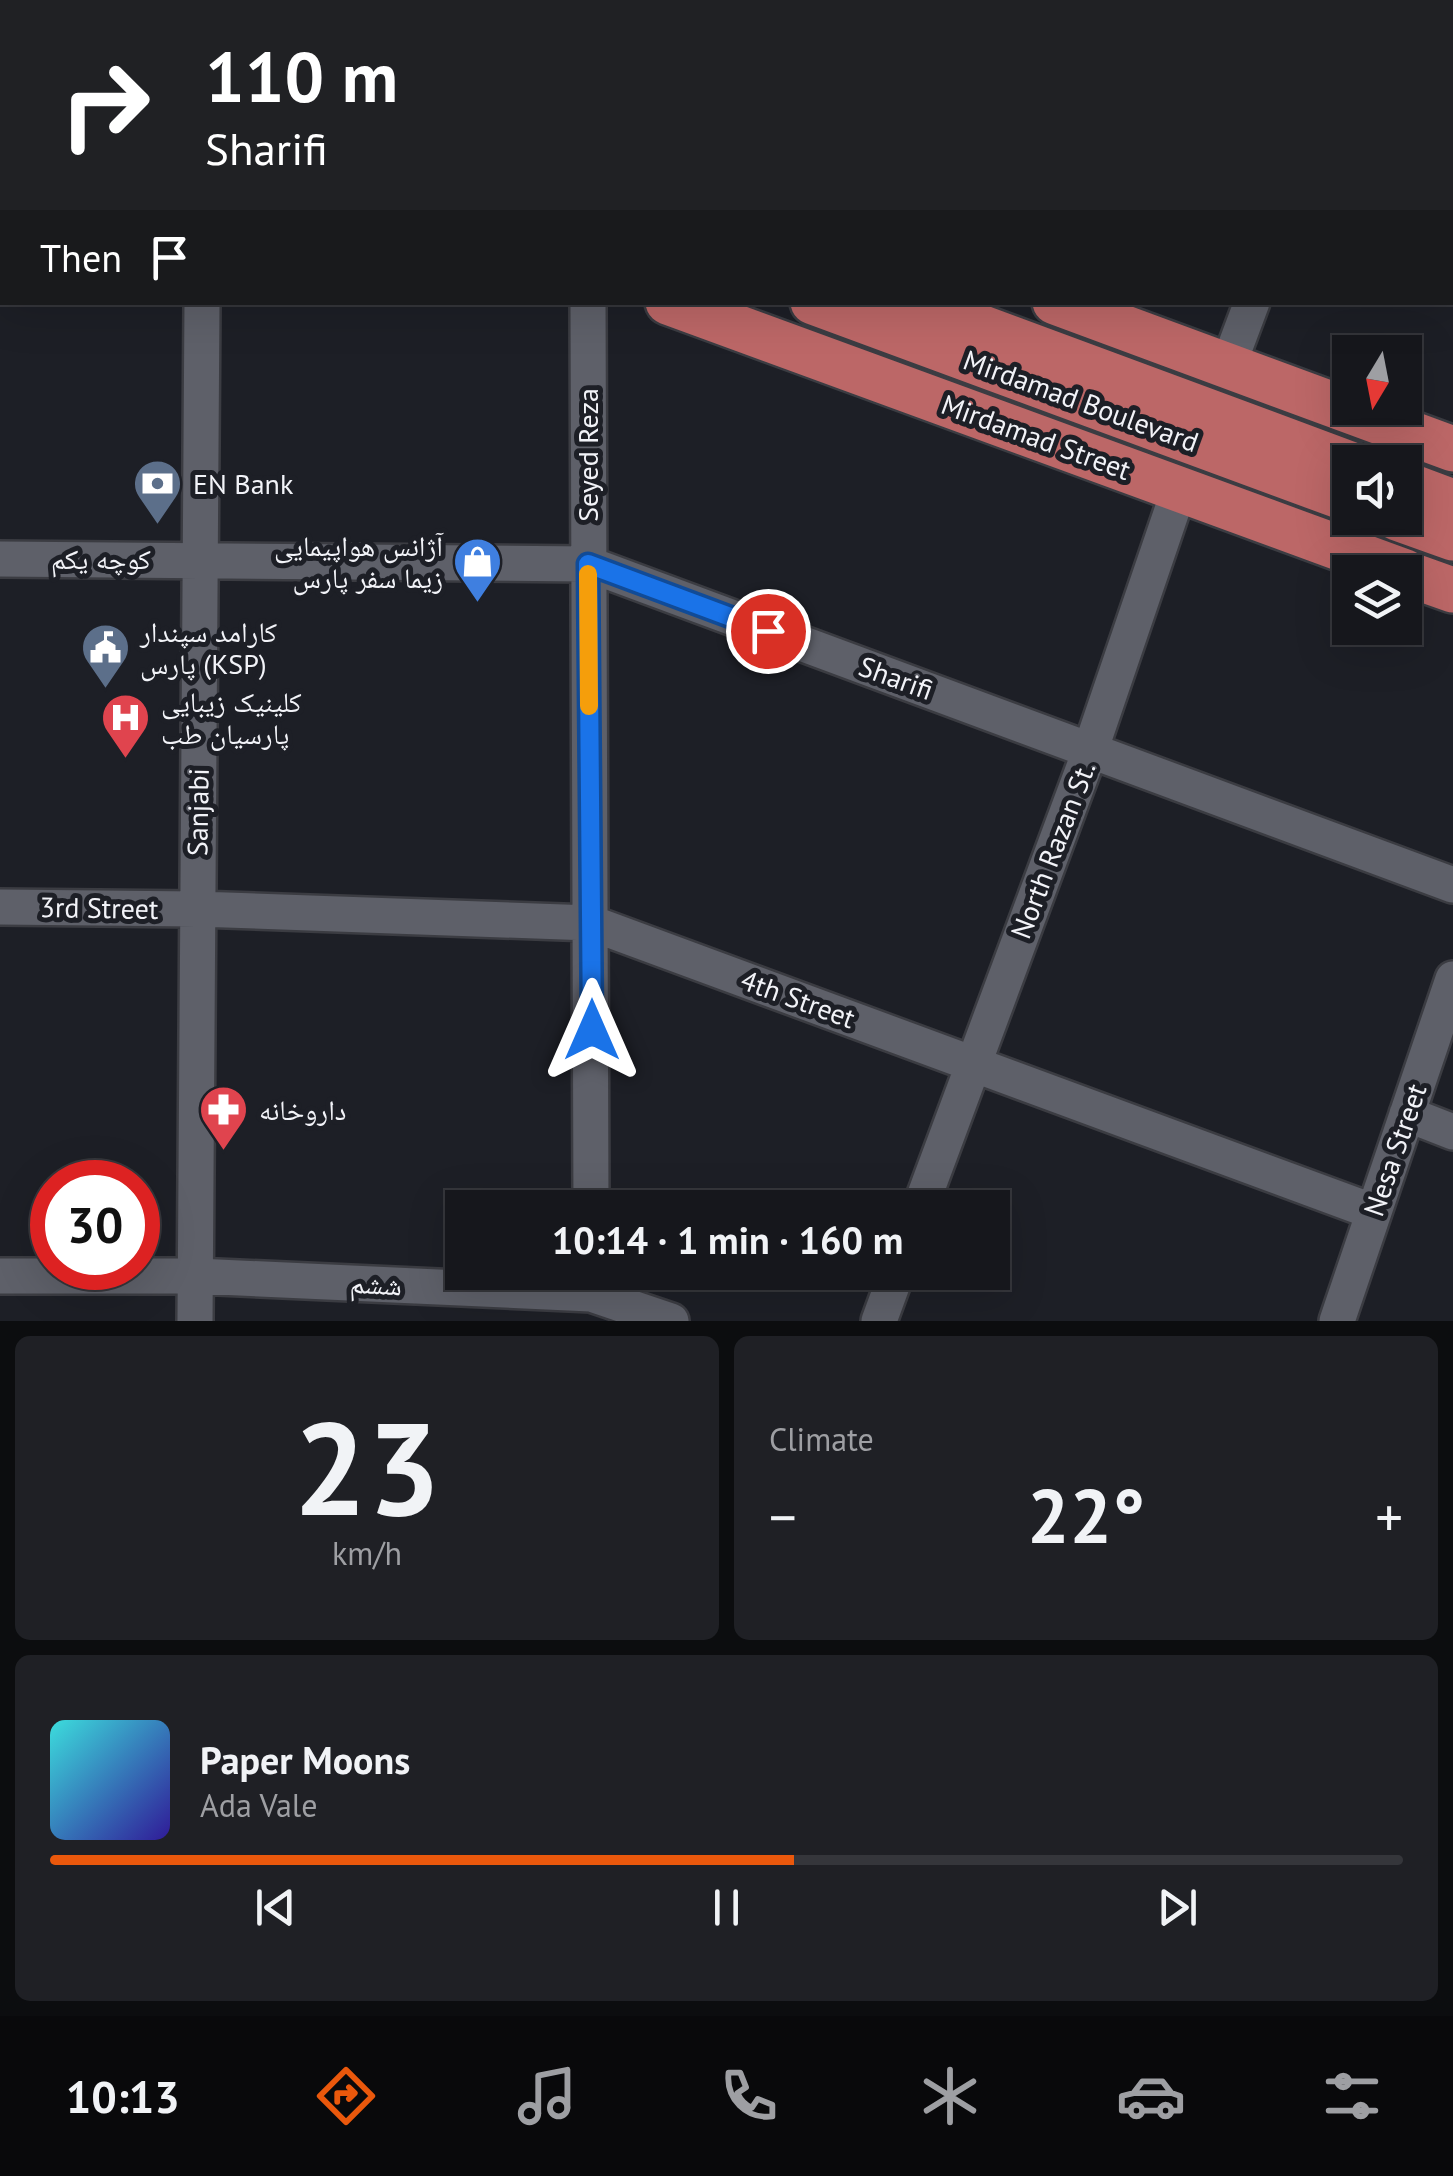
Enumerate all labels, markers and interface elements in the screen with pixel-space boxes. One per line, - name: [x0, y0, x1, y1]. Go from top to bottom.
- text: 110 m: [205, 31, 398, 121]
- icon: right: [40, 40, 170, 170]
- text: Sharifi: [205, 119, 328, 177]
- icon: arrive: [142, 230, 197, 285]
- text: Then: [40, 233, 122, 282]
- north arrow: [1332, 335, 1422, 425]
- map controls: [1332, 335, 1422, 645]
- street label: Mirdamad Boulevard: [959, 341, 1204, 460]
- street label: Mirdamad Street: [936, 385, 1136, 488]
- street label: Seyed Reza: [569, 388, 606, 522]
- button: sound: [1332, 445, 1422, 535]
- bank icon: EN Bank: [132, 458, 184, 526]
- place label: EN Bank: [193, 465, 294, 502]
- place label: آژانس هواپیمایی زیما سفر پارس: [274, 527, 444, 596]
- shop icon: آژانس هواپیمایی زیما سفر پارس: [452, 536, 504, 604]
- street label: کوچه یکم: [51, 540, 151, 578]
- button: layers: [1332, 555, 1422, 645]
- pin: [726, 589, 811, 674]
- icon: arrive: [741, 604, 796, 659]
- place label: کارامد سپندار پارس (KSP): [139, 613, 277, 682]
- public building icon: کارامد سپندار پارس (KSP): [79, 622, 131, 690]
- street label: Sharifi: [854, 647, 938, 708]
- place label: کلینیک زیبایی پارسیان طب: [161, 683, 302, 752]
- hospital icon: کلینیک زیبایی پارسیان طب: [100, 692, 152, 760]
- street label: North Razan St.: [1002, 756, 1103, 944]
- street label: Sanjabi: [178, 768, 217, 856]
- street label: 3rd Street: [39, 888, 159, 927]
- street label: 4th Street: [736, 961, 861, 1036]
- position arrow: [540, 978, 644, 1082]
- street label: Nesa Street: [1355, 1078, 1435, 1221]
- pharmacy icon: داروخانه: [198, 1084, 250, 1152]
- place label: داروخانه: [259, 1091, 346, 1128]
- speed limit sign: 30: [30, 1160, 160, 1290]
- text: 10:14 · 1 min · 160 m: [552, 1215, 903, 1264]
- street label: ششم: [349, 1264, 403, 1304]
- text: 23: [293, 1383, 441, 1551]
- text: Climate: [769, 1418, 874, 1460]
- text: 22°: [1027, 1467, 1145, 1564]
- text: −: [769, 1481, 797, 1552]
- text: +: [1375, 1481, 1403, 1552]
- text: km/h: [332, 1532, 402, 1574]
- text: Paper Moons: [200, 1735, 410, 1784]
- text: Ada Vale: [200, 1784, 317, 1826]
- icon: previous: [248, 1880, 303, 1935]
- icon: pause: [699, 1880, 754, 1935]
- icon: next: [1150, 1880, 1205, 1935]
- icon: directions: [311, 2061, 381, 2131]
- icon: music: [512, 2061, 582, 2131]
- icon: phone: [714, 2061, 784, 2131]
- icon: climate: [915, 2061, 985, 2131]
- icon: car: [1116, 2061, 1186, 2131]
- icon: filters: [1317, 2061, 1387, 2131]
- text: 10:13: [66, 2067, 180, 2125]

